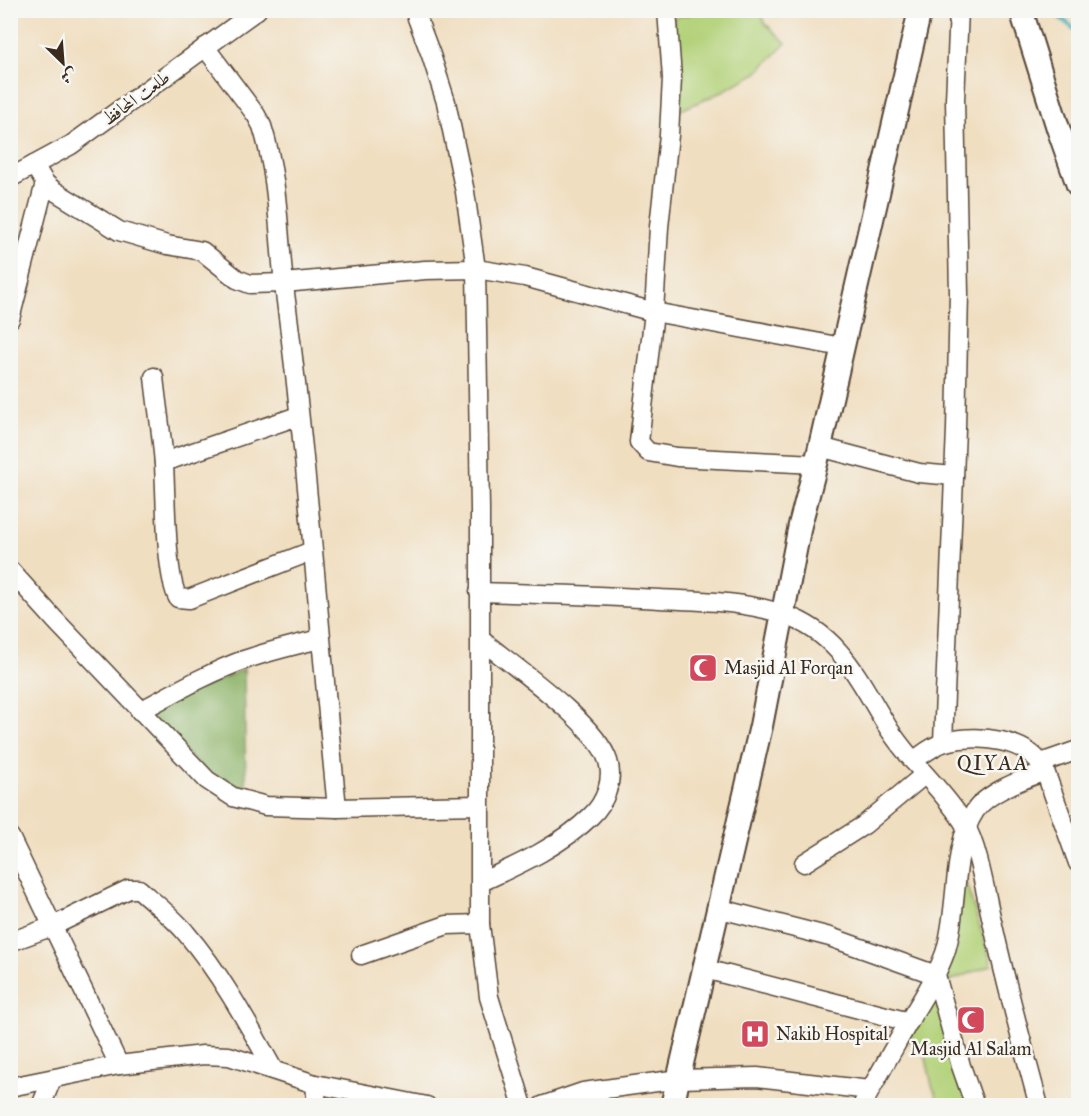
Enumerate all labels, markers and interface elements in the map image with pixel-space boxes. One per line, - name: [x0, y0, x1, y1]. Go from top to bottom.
- north arrow: [33, 33, 93, 93]
- text: ش: [58, 64, 80, 88]
- street label: طلعت المحافظ: [98, 66, 174, 130]
- mosque icon: Masjid Al Forqan: [687, 652, 719, 684]
- place label: Masjid Al Forqan: [724, 657, 853, 680]
- district label: QIYAA: [957, 750, 1029, 776]
- mosque icon: Masjid Al Salam: [955, 1004, 987, 1036]
- hospital icon: Nakib Hospital: [739, 1018, 771, 1050]
- place label: Nakib Hospital: [776, 1023, 888, 1045]
- place label: Masjid Al Salam: [910, 1038, 1032, 1060]

